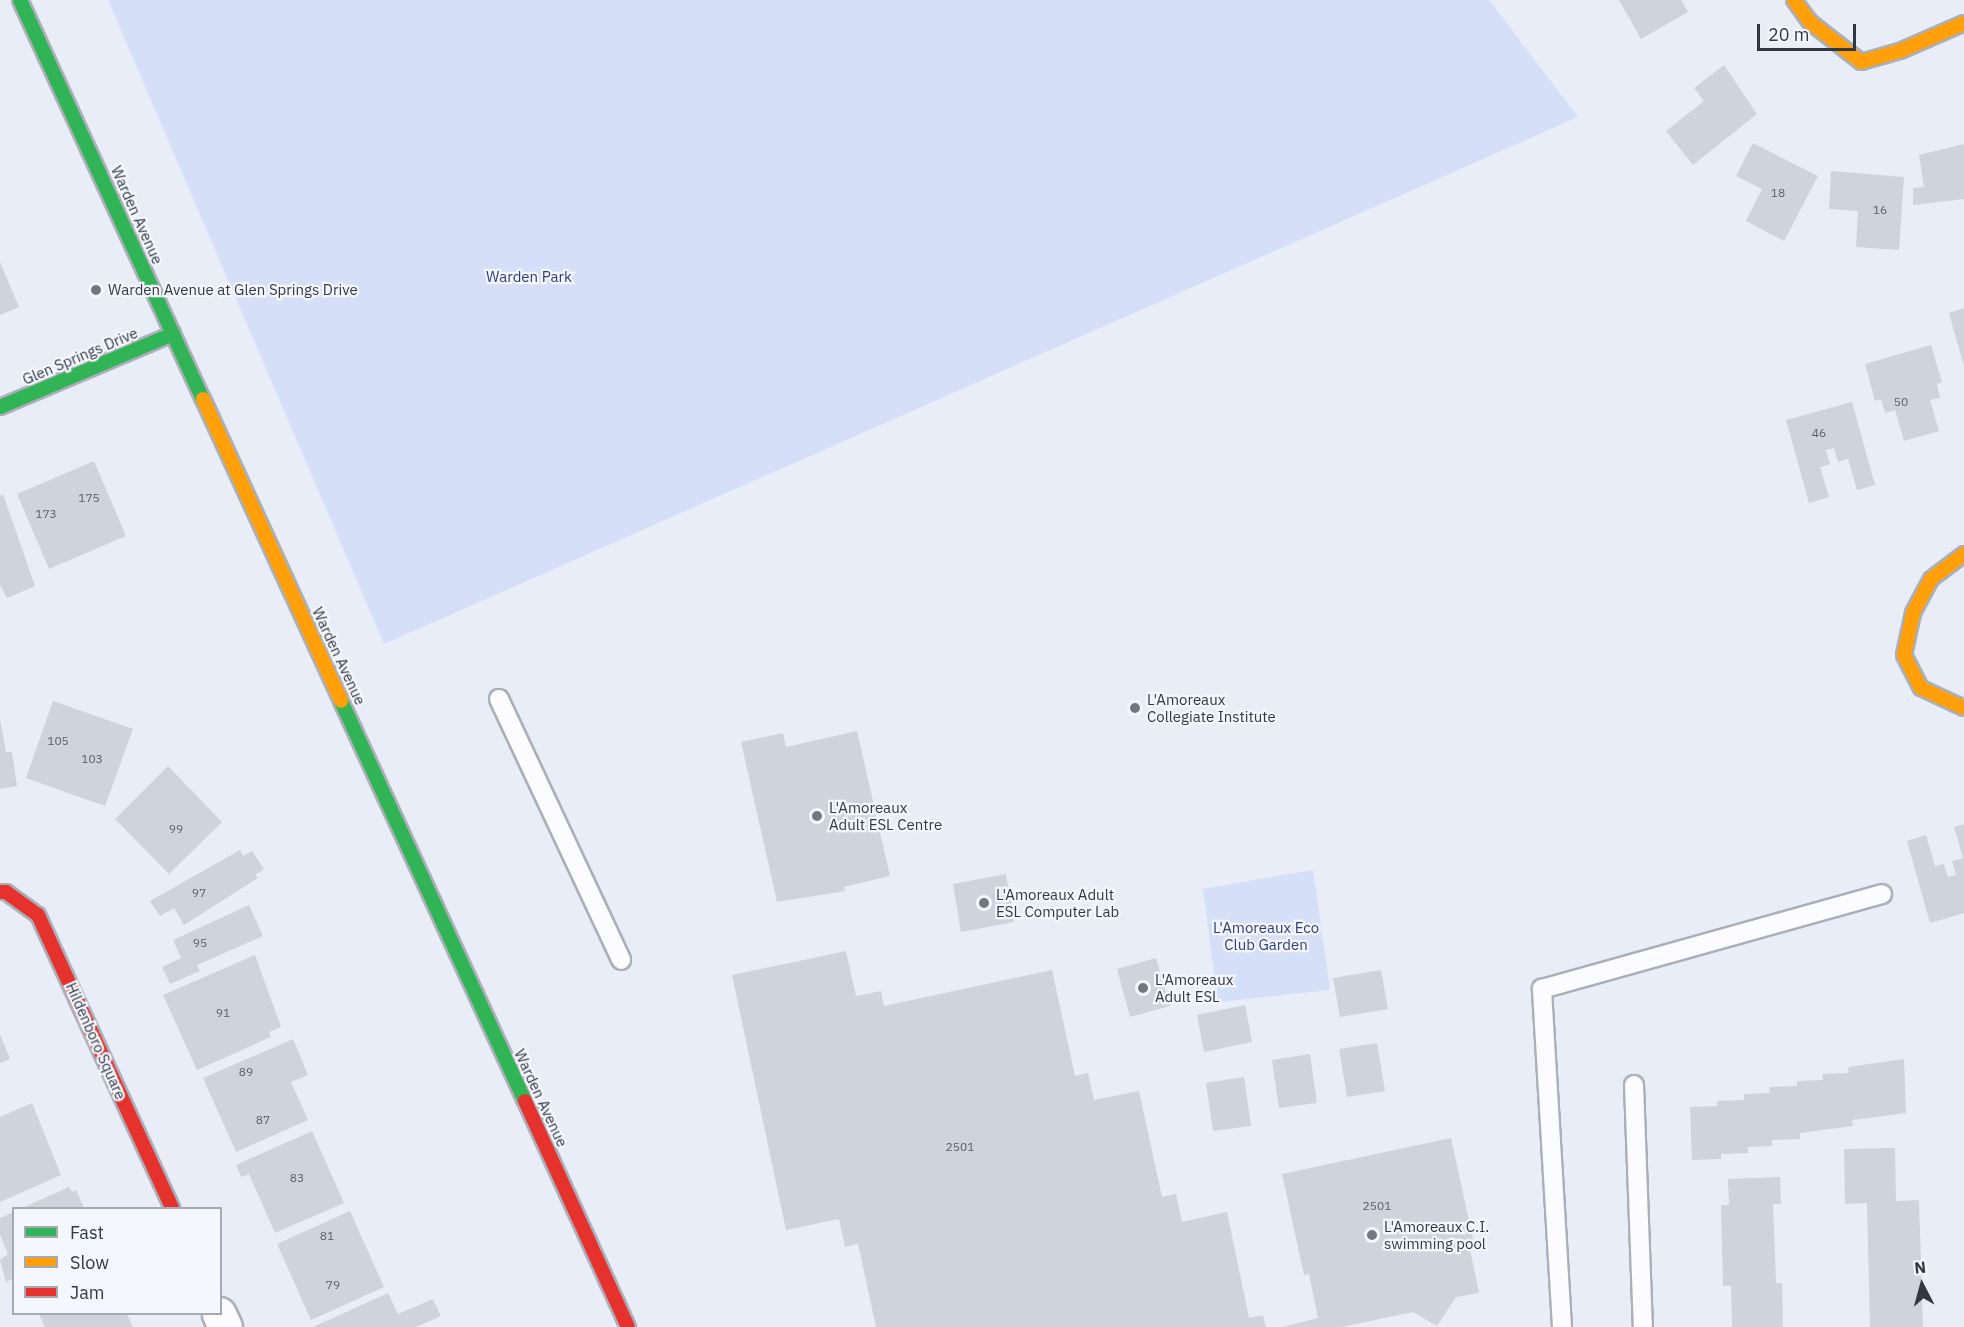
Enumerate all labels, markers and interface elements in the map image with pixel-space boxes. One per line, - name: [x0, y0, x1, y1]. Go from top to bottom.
- scale bar: [1760, 12, 1859, 50]
- text: 20 m: [1768, 23, 1810, 46]
- street label: Warden Avenue: [107, 163, 167, 267]
- house number: 18: [1771, 186, 1785, 200]
- house number: 16: [1873, 203, 1887, 217]
- park label: Warden Park: [486, 268, 572, 286]
- place label: Warden Avenue at Glen Springs Drive: [108, 281, 358, 299]
- marker: Warden Avenue at Glen Springs Drive: [89, 283, 103, 297]
- street label: Glen Springs Drive: [20, 324, 140, 388]
- house number: 50: [1894, 395, 1908, 409]
- house number: 46: [1812, 426, 1826, 440]
- house number: 175: [78, 491, 100, 505]
- house number: 173: [35, 507, 57, 521]
- street label: Warden Avenue: [309, 604, 369, 708]
- place label: L'Amoreaux Collegiate Institute: [1147, 690, 1276, 725]
- marker: L'Amoreaux Collegiate Institute: [1128, 701, 1142, 715]
- house number: 105: [47, 734, 69, 748]
- house number: 103: [81, 752, 103, 766]
- place label: L'Amoreaux Adult ESL Centre: [829, 798, 942, 833]
- marker: L'Amoreaux Adult ESL Centre: [810, 809, 824, 823]
- house number: 99: [169, 822, 183, 836]
- place label: L'Amoreaux Adult ESL Computer Lab: [996, 885, 1119, 920]
- house number: 97: [192, 886, 206, 900]
- marker: L'Amoreaux Adult ESL Computer Lab: [977, 896, 991, 910]
- park label: L'Amoreaux Eco Club Garden: [1213, 918, 1319, 953]
- house number: 95: [193, 936, 207, 950]
- place label: L'Amoreaux Adult ESL: [1155, 970, 1233, 1005]
- street label: Hildenboro Square: [62, 980, 130, 1102]
- marker: L'Amoreaux Adult ESL: [1136, 981, 1150, 995]
- house number: 91: [216, 1006, 230, 1020]
- street label: Warden Avenue: [511, 1046, 571, 1150]
- house number: 89: [239, 1065, 253, 1079]
- house number: 87: [256, 1113, 270, 1127]
- house number: 2501: [946, 1140, 974, 1154]
- house number: 83: [290, 1171, 304, 1185]
- house number: 2501: [1363, 1199, 1391, 1213]
- legend: [12, 1207, 222, 1315]
- place label: L'Amoreaux C.I. swimming pool: [1384, 1217, 1489, 1252]
- text: Fast: [70, 1221, 104, 1244]
- marker: L'Amoreaux C.I. swimming pool: [1365, 1228, 1379, 1242]
- house number: 81: [320, 1229, 334, 1243]
- text: Slow: [70, 1251, 109, 1274]
- north arrow: [1892, 1255, 1952, 1315]
- text: N: [1913, 1257, 1927, 1278]
- house number: 79: [326, 1278, 340, 1292]
- text: Jam: [70, 1281, 105, 1304]

